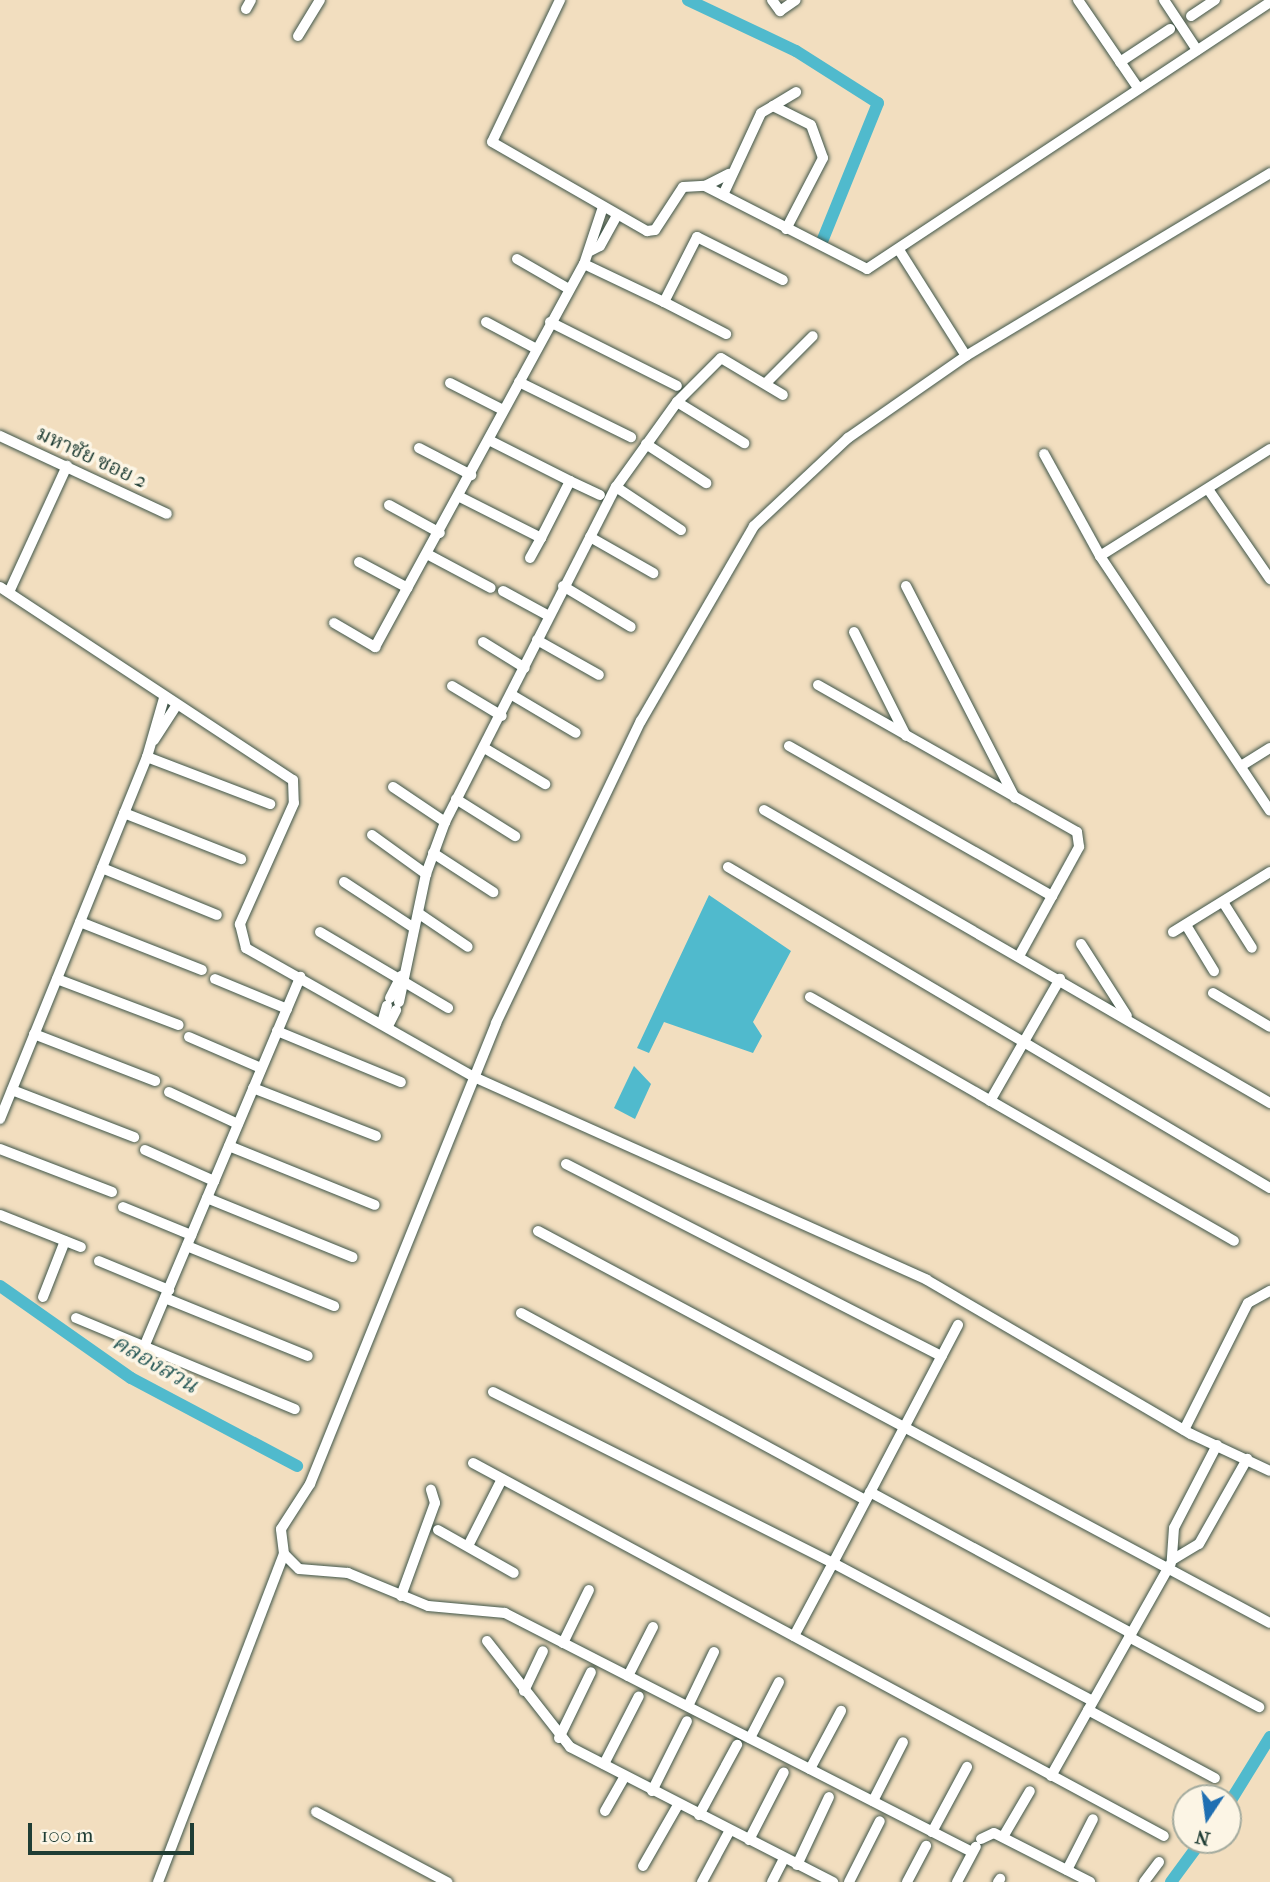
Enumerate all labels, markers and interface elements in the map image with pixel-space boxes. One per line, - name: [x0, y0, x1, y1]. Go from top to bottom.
- street label: มหาชัย ซอย 2: [33, 420, 151, 494]
- water label: คลองสวน: [107, 1328, 203, 1400]
- north arrow: [1172, 1784, 1242, 1854]
- scale bar: [32, 1808, 198, 1852]
- text: 100 m: [41, 1823, 94, 1847]
- text: N: [1193, 1825, 1212, 1850]

